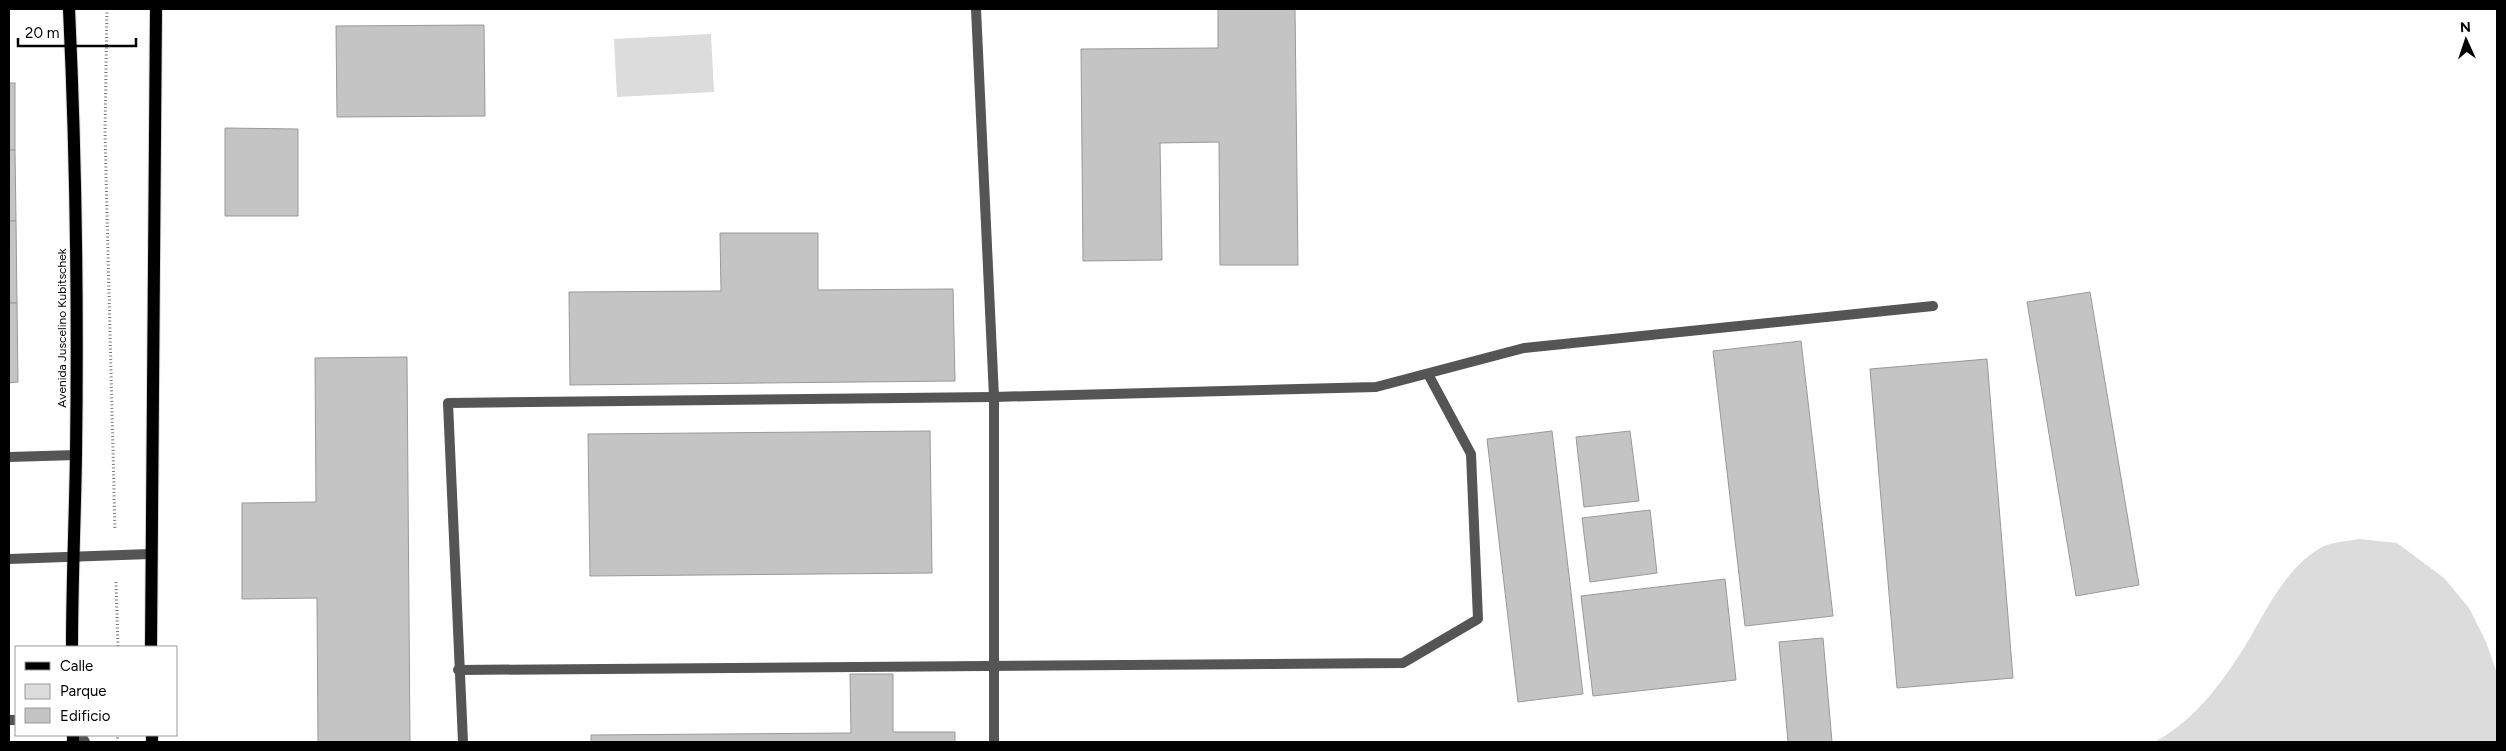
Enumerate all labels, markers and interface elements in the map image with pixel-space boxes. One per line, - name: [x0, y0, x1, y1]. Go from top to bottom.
- scale bar: [18, 15, 135, 47]
- north arrow: [2441, 15, 2491, 65]
- text: N: [2459, 19, 2471, 36]
- text: 20 m: [25, 24, 59, 42]
- street label: Avenida Juscelino Kubitschek: [55, 248, 69, 408]
- legend: [15, 646, 178, 736]
- text: Calle: [60, 657, 93, 675]
- text: Parque: [60, 682, 107, 700]
- text: Edificio: [60, 707, 111, 725]

